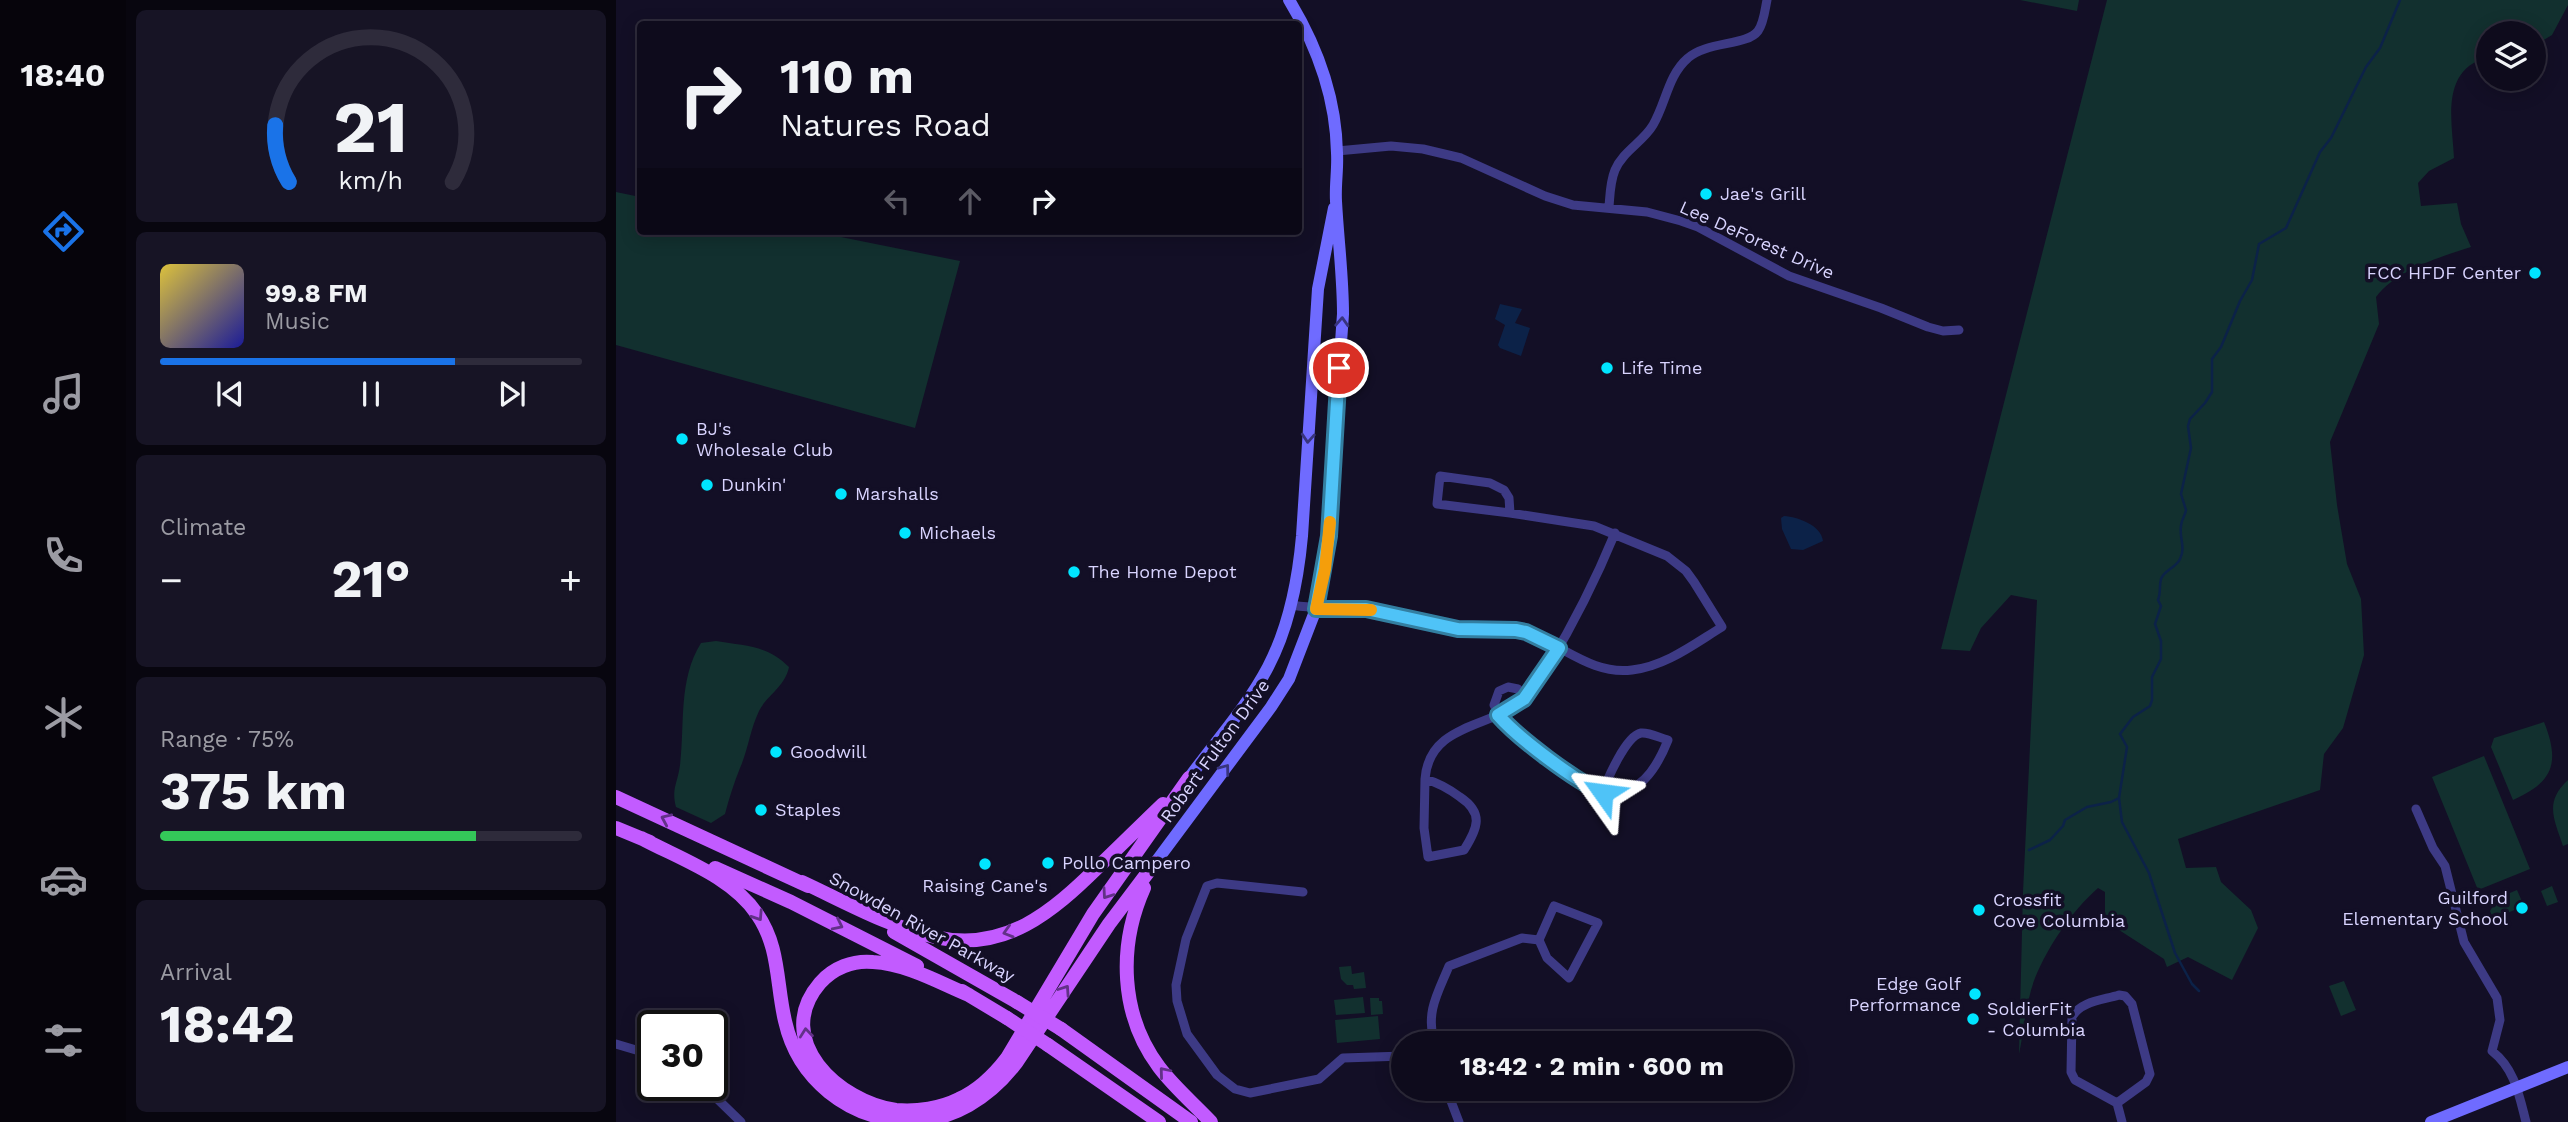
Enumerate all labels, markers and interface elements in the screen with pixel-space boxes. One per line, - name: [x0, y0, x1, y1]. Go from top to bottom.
- map controls: [2476, 21, 2546, 91]
- button: layers: [2476, 21, 2546, 91]
- text: 110 m: [780, 47, 914, 105]
- icon: right: [665, 49, 756, 140]
- text: 18:40: [21, 56, 105, 94]
- text: 21: [334, 85, 408, 171]
- text: Natures Road: [780, 106, 991, 144]
- text: km/h: [339, 166, 403, 195]
- icon: left: [878, 182, 916, 220]
- icon: ahead: [951, 182, 989, 220]
- icon: right: [1024, 182, 1062, 220]
- place label: Jae's Grill: [1720, 183, 1806, 204]
- marker: Jae's Grill: [1698, 186, 1714, 202]
- street label: Lee DeForest Drive: [1677, 196, 1838, 283]
- icon: directions: [39, 207, 88, 256]
- place label: FCC HFDF Center: [2367, 262, 2521, 283]
- marker: FCC HFDF Center: [2527, 265, 2543, 281]
- text: 99.8 FM: [265, 278, 368, 308]
- text: Music: [265, 308, 330, 335]
- one-way arrow: [1334, 316, 1349, 327]
- pin: [1309, 338, 1369, 398]
- icon: arrive: [1320, 349, 1358, 387]
- place label: Life Time: [1621, 357, 1702, 378]
- marker: Life Time: [1599, 360, 1615, 376]
- icon: music: [39, 369, 88, 418]
- icon: previous: [211, 375, 249, 413]
- icon: pause: [352, 375, 390, 413]
- icon: next: [493, 375, 531, 413]
- place label: BJ's Wholesale Club: [696, 418, 833, 460]
- marker: BJ's Wholesale Club: [674, 431, 690, 447]
- one-way arrow: [1301, 433, 1316, 444]
- place label: Dunkin': [721, 474, 786, 495]
- marker: Dunkin': [699, 477, 715, 493]
- place label: Marshalls: [855, 483, 939, 504]
- marker: Marshalls: [833, 486, 849, 502]
- text: Climate: [160, 514, 246, 541]
- place label: Michaels: [919, 522, 996, 543]
- marker: Michaels: [897, 525, 913, 541]
- icon: phone: [39, 531, 88, 580]
- text: 21°: [331, 549, 411, 610]
- text: −: [160, 558, 183, 602]
- text: +: [559, 558, 582, 602]
- place label: The Home Depot: [1088, 561, 1237, 582]
- marker: The Home Depot: [1066, 564, 1082, 580]
- street label: Robert Fulton Drive: [1156, 675, 1273, 826]
- icon: climate: [39, 693, 88, 742]
- text: Range · 75%: [160, 726, 294, 753]
- place label: Goodwill: [790, 741, 867, 762]
- marker: Goodwill: [768, 744, 784, 760]
- position arrow: [1566, 756, 1640, 830]
- text: 375 km: [160, 761, 347, 822]
- one-way arrow: [1217, 764, 1230, 777]
- place label: Staples: [775, 799, 841, 820]
- marker: Staples: [753, 802, 769, 818]
- one-way arrow: [661, 813, 673, 827]
- place label: Pollo Campero: [1062, 852, 1191, 873]
- icon: car: [39, 855, 88, 904]
- marker: Pollo Campero: [1040, 855, 1056, 871]
- marker: Raising Cane's: [977, 856, 993, 872]
- street label: Snowden River Parkway: [826, 867, 1019, 987]
- place label: Raising Cane's: [922, 875, 1048, 896]
- one-way arrow: [1103, 886, 1115, 899]
- place label: Guilford Elementary School: [2342, 887, 2508, 929]
- place label: Crossfit Cove Columbia: [1993, 889, 2125, 931]
- marker: Guilford Elementary School: [2514, 900, 2530, 916]
- marker: Crossfit Cove Columbia: [1971, 902, 1987, 918]
- one-way arrow: [749, 908, 762, 921]
- one-way arrow: [831, 916, 843, 930]
- one-way arrow: [1002, 924, 1014, 939]
- text: Arrival: [160, 959, 232, 986]
- place label: Edge Golf Performance: [1849, 973, 1961, 1015]
- one-way arrow: [1057, 985, 1070, 998]
- marker: Edge Golf Performance: [1967, 986, 1983, 1002]
- text: 18:42: [160, 994, 295, 1055]
- place label: SoldierFit - Columbia: [1987, 998, 2086, 1040]
- speed limit sign: 30: [637, 1010, 728, 1101]
- marker: SoldierFit - Columbia: [1965, 1011, 1981, 1027]
- icon: filters: [39, 1016, 88, 1065]
- one-way arrow: [798, 1027, 813, 1039]
- text: 18:42 · 2 min · 600 m: [1460, 1051, 1724, 1081]
- one-way arrow: [1160, 1068, 1172, 1081]

